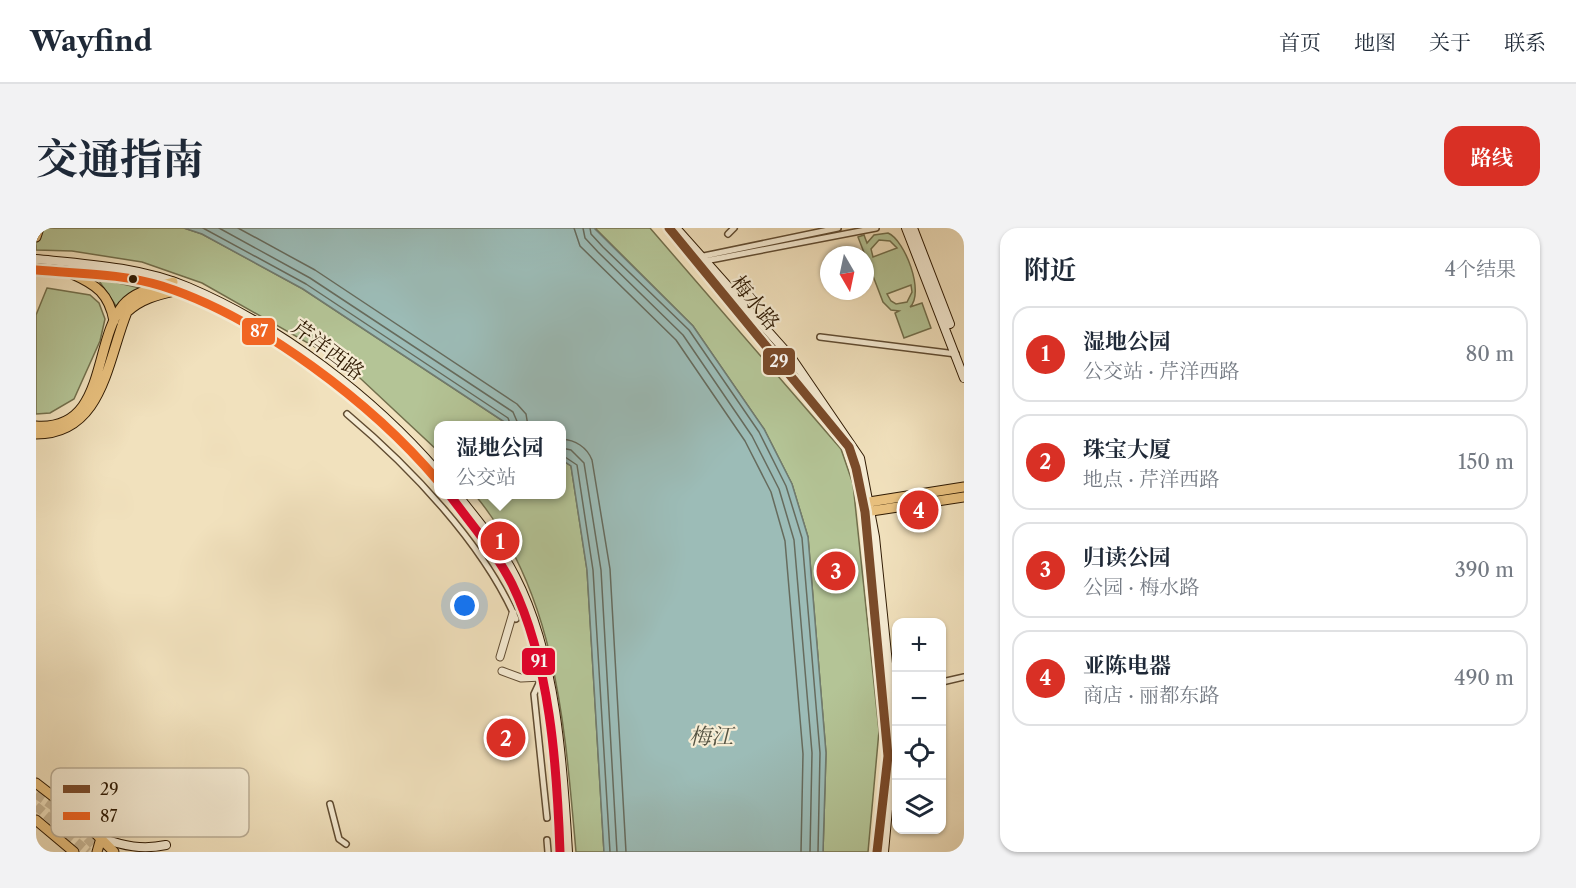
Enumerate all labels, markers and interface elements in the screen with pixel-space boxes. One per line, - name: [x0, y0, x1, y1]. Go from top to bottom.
- text: Wayfind: [30, 24, 152, 58]
- text: 首页: [1279, 30, 1321, 55]
- text: 地图: [1354, 30, 1396, 55]
- text: 关于: [1429, 30, 1471, 55]
- text: 联系: [1504, 30, 1546, 55]
- button: 路线: [1444, 126, 1540, 186]
- text: 交通指南: [36, 133, 204, 185]
- north arrow: [820, 246, 874, 300]
- text: 附近: [1024, 254, 1076, 286]
- text: 4个结果: [1444, 257, 1516, 281]
- street label: 梅水路: [726, 270, 785, 335]
- unlabelled marker: [127, 273, 139, 285]
- street label: 芹洋西路: [287, 314, 369, 385]
- line badge: 87: [241, 317, 276, 346]
- text: 87: [250, 321, 269, 341]
- text: 湿地公园: [1083, 328, 1171, 355]
- text: 1: [1041, 342, 1050, 366]
- text: 80 m: [1466, 342, 1514, 366]
- line badge: 29: [762, 347, 796, 376]
- text: 29: [770, 351, 789, 371]
- text: 公交站 · 芹洋西路: [1083, 359, 1239, 383]
- popup: [434, 421, 566, 499]
- text: 湿地公园: [456, 434, 544, 461]
- text: 珠宝大厦: [1083, 436, 1171, 463]
- text: 2: [1040, 450, 1051, 474]
- text: 150 m: [1458, 450, 1514, 474]
- text: 公交站: [456, 465, 516, 489]
- text: 地点 · 芹洋西路: [1083, 467, 1219, 491]
- pin: 4: [900, 488, 938, 532]
- pin: 1: [480, 518, 520, 564]
- text: 归读公园: [1083, 544, 1171, 571]
- pin: 3: [816, 548, 856, 594]
- text: 3: [1040, 558, 1051, 582]
- text: 390 m: [1455, 558, 1514, 582]
- text: 公园 · 梅水路: [1083, 575, 1199, 599]
- your location: [450, 591, 479, 620]
- map controls: [892, 618, 946, 834]
- button: +: [892, 618, 946, 672]
- line badge: 91: [521, 647, 556, 676]
- text: 91: [531, 651, 548, 671]
- text: 亚陈电器: [1083, 652, 1171, 679]
- text: 4: [1040, 666, 1051, 690]
- text: 490 m: [1454, 666, 1514, 690]
- button: −: [892, 672, 946, 726]
- text: 商店 · 丽都东路: [1083, 683, 1219, 707]
- pin: 2: [486, 716, 526, 760]
- water label: 梅江: [689, 723, 736, 750]
- button: locate: [892, 726, 946, 780]
- legend: [51, 768, 249, 837]
- text: 29: [100, 779, 119, 799]
- button: layers: [892, 780, 946, 834]
- text: 87: [100, 806, 117, 826]

